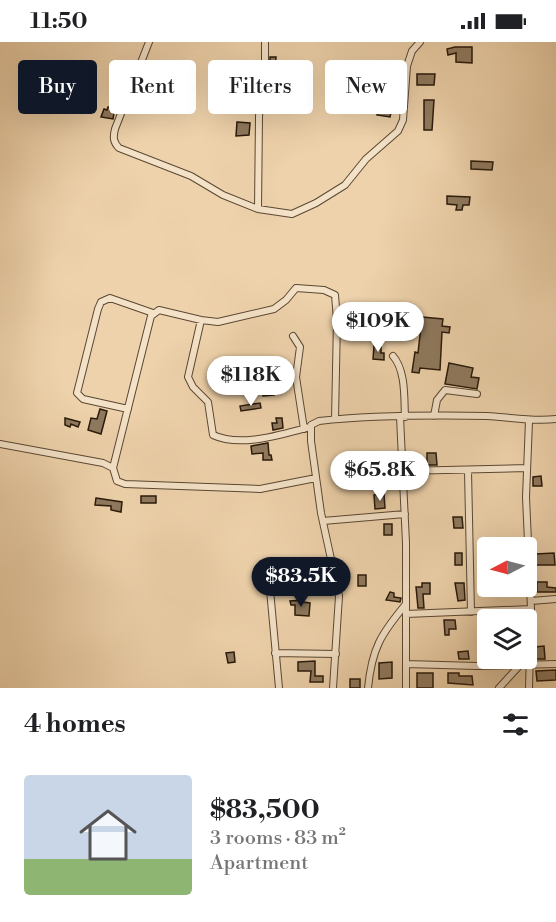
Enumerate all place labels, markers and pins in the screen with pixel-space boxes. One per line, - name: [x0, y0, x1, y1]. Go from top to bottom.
- pin: $109K: [336, 302, 420, 353]
- pin: $118K: [209, 356, 293, 407]
- pin: $65.8K: [331, 451, 429, 502]
- pin: $83.5K: [252, 557, 350, 608]

